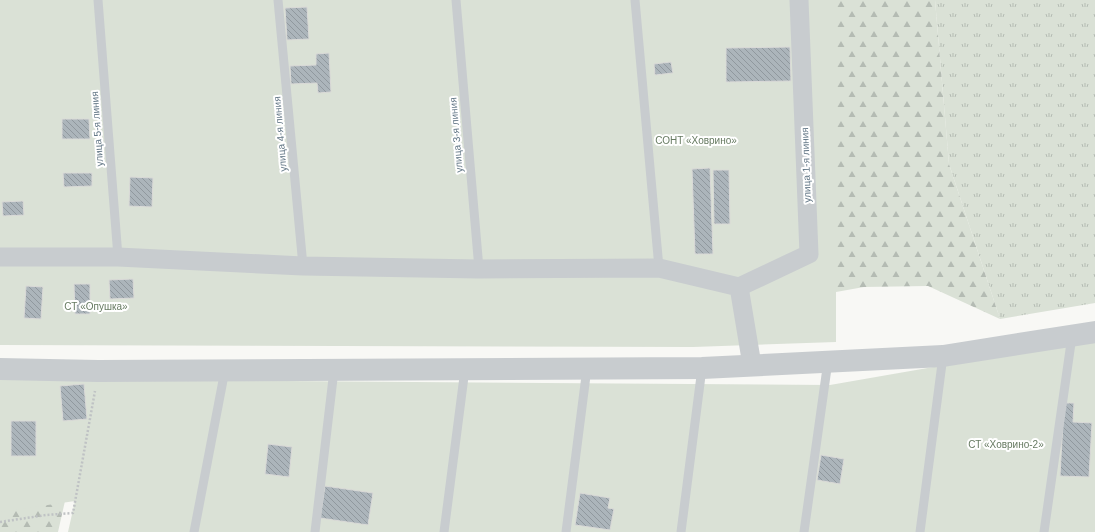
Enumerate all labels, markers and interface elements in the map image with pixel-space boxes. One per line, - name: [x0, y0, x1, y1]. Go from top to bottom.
- street label: улица 5-я линия: [89, 91, 105, 167]
- street label: улица 4-я линия: [271, 96, 289, 172]
- street label: улица 3-я линия: [447, 97, 465, 173]
- street label: улица 1-я линия: [799, 127, 813, 203]
- park label: СОНТ «Ховрино»: [655, 135, 737, 146]
- park label: СТ «Опушка»: [64, 301, 128, 312]
- park label: СТ «Ховрино-2»: [968, 439, 1044, 450]

